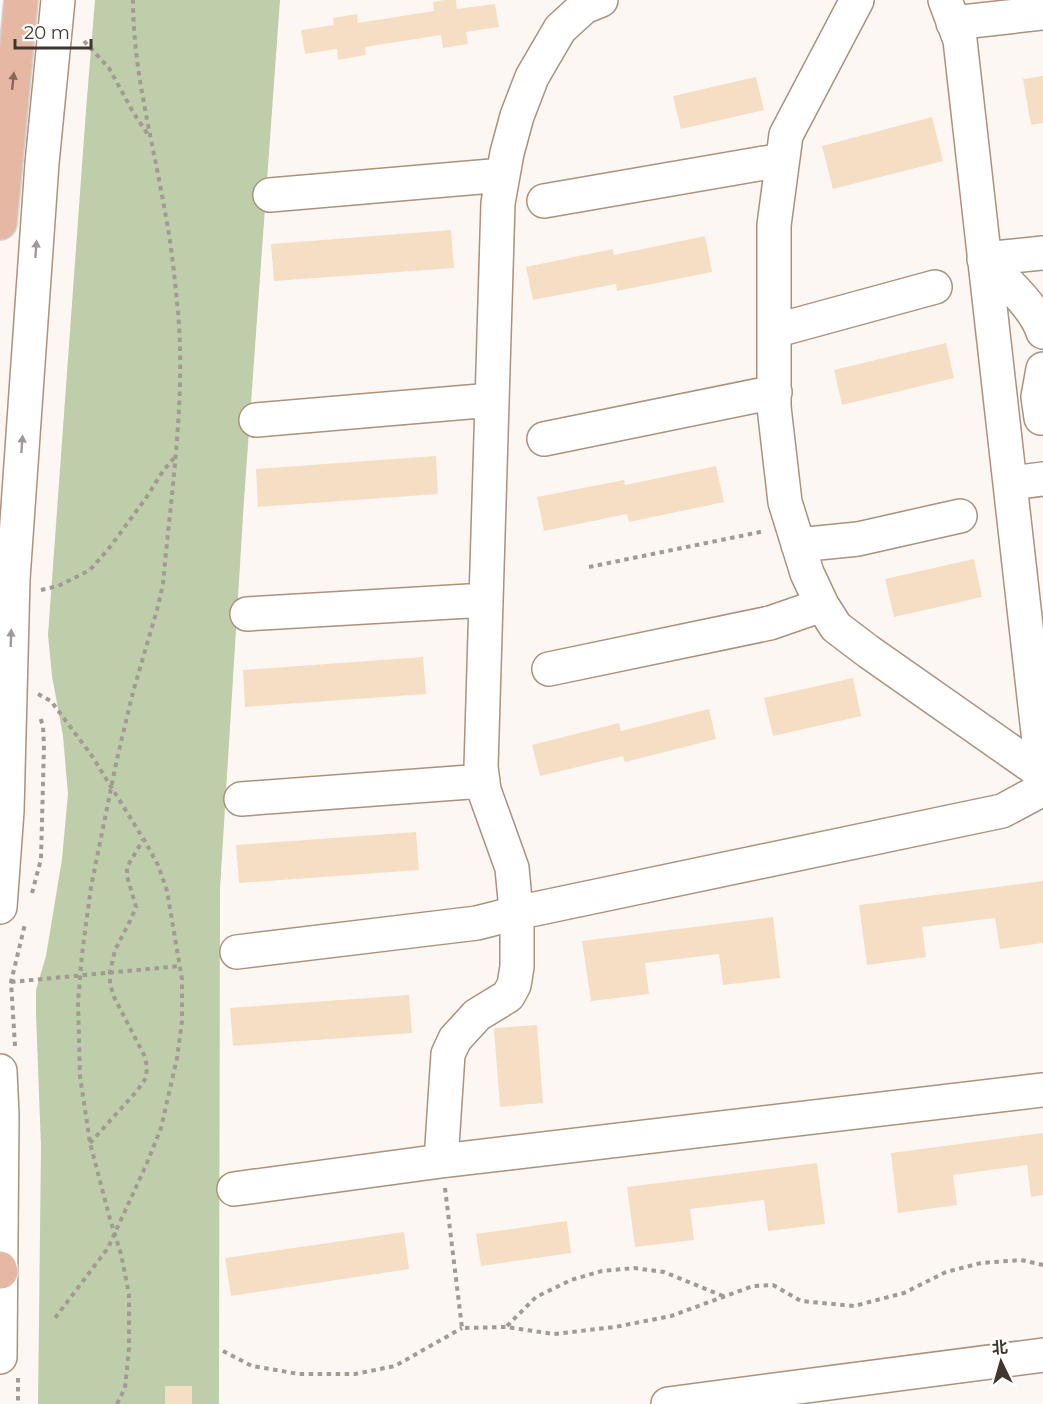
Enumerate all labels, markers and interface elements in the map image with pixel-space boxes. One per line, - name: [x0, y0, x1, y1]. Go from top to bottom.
- scale bar: [15, 12, 92, 50]
- text: 20 m: [24, 22, 70, 44]
- one-way arrow: [8, 71, 18, 90]
- one-way arrow: [31, 240, 40, 259]
- one-way arrow: [18, 434, 27, 453]
- one-way arrow: [7, 629, 16, 648]
- north arrow: [971, 1332, 1031, 1392]
- text: 北: [991, 1337, 1009, 1358]

